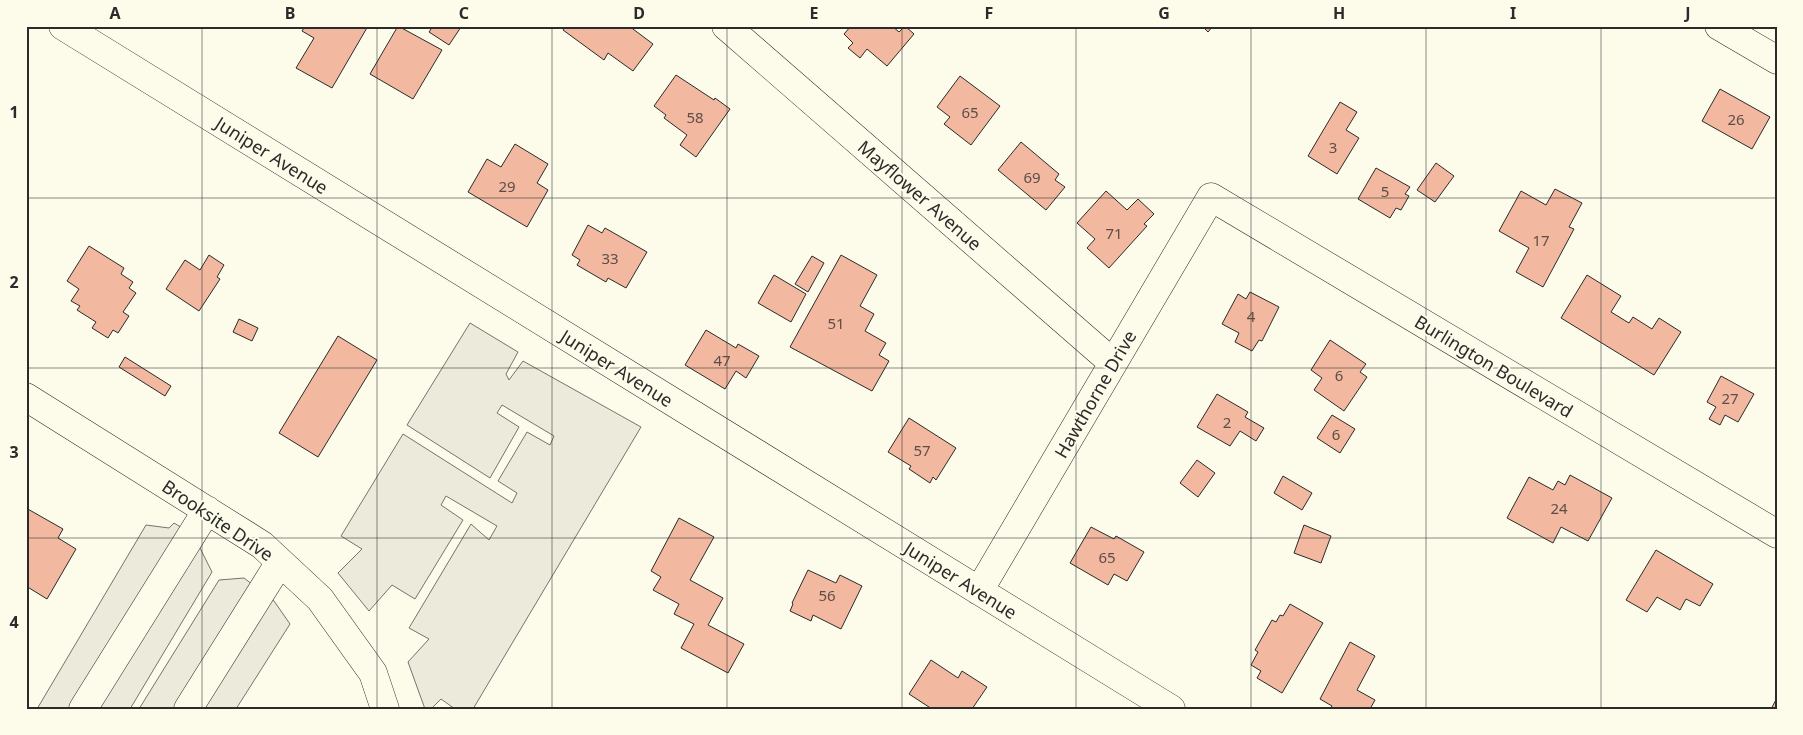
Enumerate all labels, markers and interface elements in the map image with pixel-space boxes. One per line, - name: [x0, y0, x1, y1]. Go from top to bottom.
- text: A: [109, 2, 121, 24]
- text: B: [285, 2, 295, 24]
- text: C: [459, 2, 469, 24]
- text: D: [633, 2, 645, 24]
- text: E: [810, 2, 819, 24]
- text: F: [985, 2, 993, 24]
- text: G: [1158, 2, 1170, 24]
- text: H: [1333, 2, 1345, 24]
- text: I: [1510, 2, 1516, 24]
- text: J: [1683, 2, 1691, 24]
- text: 1: [9, 101, 19, 123]
- house number: 65: [961, 102, 979, 122]
- house number: 58: [686, 107, 704, 127]
- house number: 26: [1727, 109, 1745, 129]
- street label: Juniper Avenue: [210, 110, 333, 199]
- street label: Mayflower Avenue: [853, 135, 987, 255]
- house number: 3: [1329, 137, 1337, 157]
- house number: 69: [1023, 167, 1041, 187]
- house number: 29: [498, 176, 516, 196]
- house number: 5: [1381, 181, 1389, 201]
- house number: 71: [1105, 223, 1123, 243]
- house number: 17: [1532, 230, 1550, 250]
- house number: 33: [601, 248, 619, 268]
- text: 2: [9, 271, 19, 293]
- house number: 4: [1247, 306, 1256, 326]
- street label: Burlington Boulevard: [1410, 309, 1578, 423]
- house number: 51: [827, 313, 845, 333]
- street label: Juniper Avenue: [555, 323, 678, 412]
- street label: Hawthorne Drive: [1049, 326, 1141, 462]
- house number: 47: [713, 350, 731, 370]
- house number: 6: [1335, 365, 1343, 385]
- house number: 27: [1721, 388, 1739, 408]
- house number: 2: [1223, 412, 1231, 432]
- house number: 6: [1332, 424, 1340, 444]
- house number: 57: [913, 440, 931, 460]
- text: 3: [9, 441, 19, 463]
- street label: Brooksite Drive: [158, 474, 278, 566]
- house number: 24: [1550, 498, 1568, 518]
- street label: Juniper Avenue: [899, 535, 1022, 624]
- house number: 65: [1098, 547, 1116, 567]
- house number: 56: [818, 585, 836, 605]
- text: 4: [9, 611, 19, 633]

